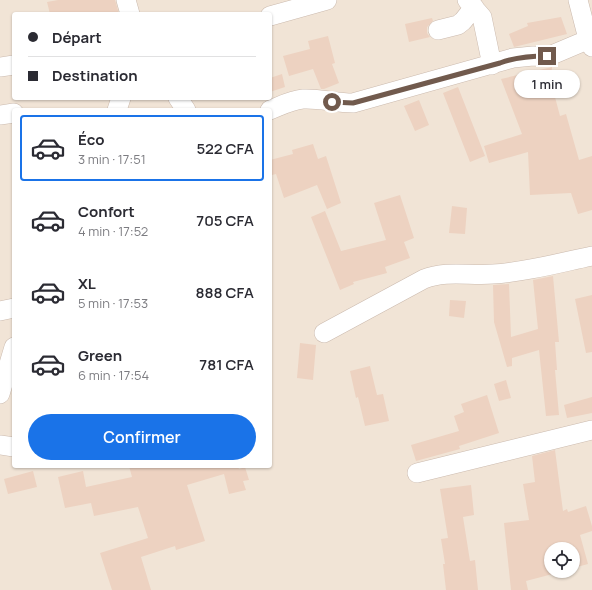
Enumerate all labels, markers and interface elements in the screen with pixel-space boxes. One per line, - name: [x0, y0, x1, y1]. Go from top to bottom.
- text: Départ: [52, 27, 102, 48]
- route end: [538, 47, 556, 65]
- text: Destination: [52, 65, 138, 86]
- callout: 1 min: [514, 70, 580, 98]
- text: 1 min: [532, 75, 563, 93]
- route start: [323, 93, 341, 111]
- text: Éco: [78, 129, 104, 150]
- icon: car: [30, 130, 66, 166]
- text: 522 CFA: [197, 138, 254, 159]
- text: 3 min · 17:51: [78, 150, 146, 168]
- text: Confort: [78, 201, 135, 222]
- icon: car: [30, 202, 66, 238]
- text: 705 CFA: [196, 210, 254, 231]
- text: 4 min · 17:52: [78, 222, 148, 240]
- text: XL: [78, 273, 96, 294]
- icon: car: [30, 274, 66, 310]
- text: 888 CFA: [196, 282, 254, 303]
- text: 5 min · 17:53: [78, 294, 148, 312]
- text: Green: [78, 345, 122, 366]
- icon: car: [30, 346, 66, 382]
- text: 781 CFA: [199, 354, 254, 375]
- text: 6 min · 17:54: [78, 366, 149, 384]
- button: Confirmer: [28, 414, 256, 460]
- map controls: [544, 542, 580, 578]
- button: locate: [544, 542, 580, 578]

